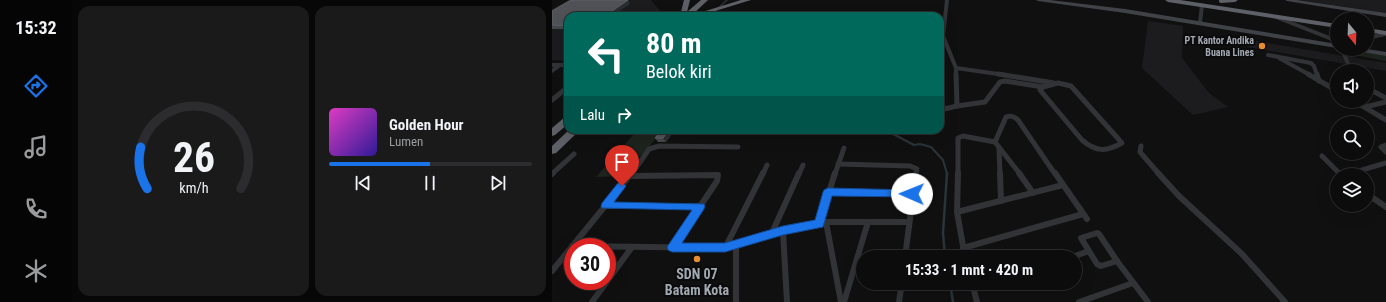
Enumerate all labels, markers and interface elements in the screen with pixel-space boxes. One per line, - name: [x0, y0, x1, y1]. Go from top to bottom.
- north arrow: [1330, 12, 1374, 56]
- map controls: [1330, 12, 1374, 212]
- text: 15:32: [15, 17, 57, 38]
- text: 80 m: [646, 27, 702, 60]
- icon: left: [580, 28, 632, 80]
- place label: PT Kantor Andika Buana Lines: [1185, 35, 1254, 58]
- marker: PT Kantor Andika Buana Lines: [1257, 41, 1267, 51]
- text: Belok kiri: [646, 61, 712, 82]
- button: sound: [1330, 64, 1374, 108]
- icon: directions: [22, 72, 50, 100]
- icon: right: [613, 104, 635, 126]
- text: Lalu: [580, 106, 605, 124]
- text: Golden Hour: [389, 116, 464, 134]
- button: search: [1330, 116, 1374, 160]
- icon: music: [22, 133, 50, 161]
- text: 26: [172, 133, 215, 182]
- text: Lumen: [389, 134, 423, 149]
- pin: [605, 145, 639, 186]
- icon: arrive: [611, 151, 633, 173]
- button: layers: [1330, 168, 1374, 212]
- icon: previous: [352, 172, 374, 194]
- icon: pause: [419, 172, 441, 194]
- icon: next: [487, 172, 509, 194]
- position arrow: [891, 173, 933, 215]
- text: km/h: [179, 180, 208, 196]
- icon: phone: [22, 195, 50, 223]
- speed limit sign: 30: [564, 238, 616, 290]
- marker: SDN 07 Batam Kota: [692, 254, 702, 264]
- icon: climate: [22, 257, 50, 285]
- text: 15:33 · 1 mnt · 420 m: [905, 261, 1033, 279]
- place label: SDN 07 Batam Kota: [665, 266, 730, 298]

